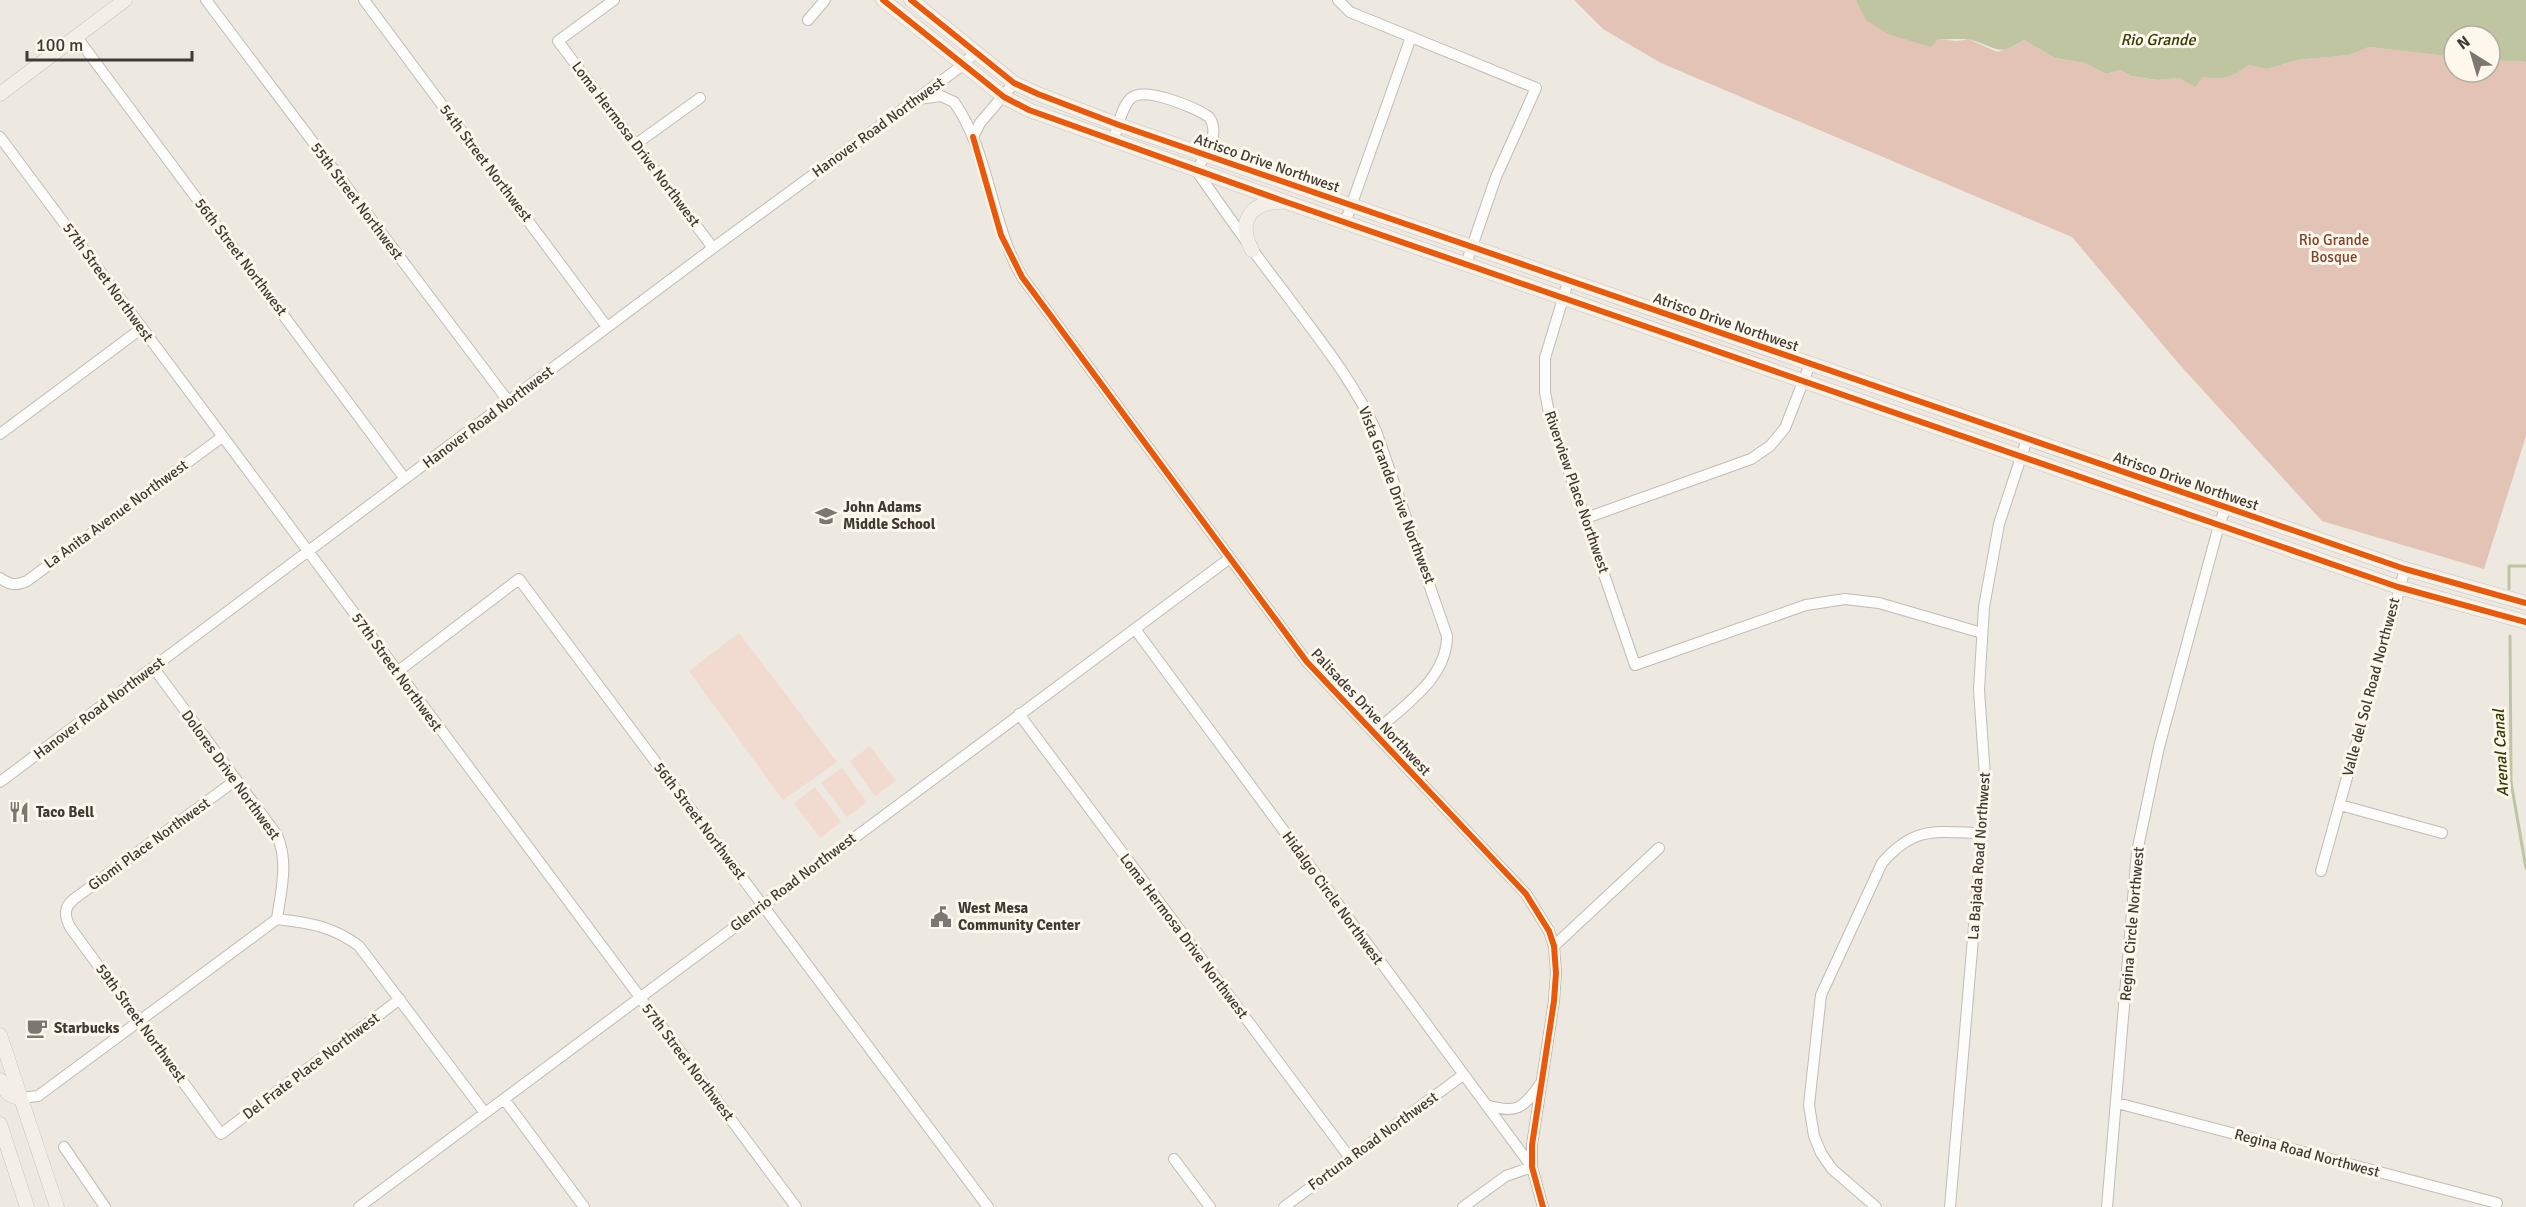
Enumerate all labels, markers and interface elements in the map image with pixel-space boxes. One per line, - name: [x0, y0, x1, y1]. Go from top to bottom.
- scale bar: [27, 24, 192, 62]
- north arrow: [2442, 24, 2502, 84]
- water label: Rio Grande: [2120, 30, 2197, 50]
- text: N: [2453, 31, 2474, 54]
- text: 100 m: [36, 34, 83, 56]
- street label: Loma Hermosa Drive Northwest: [568, 58, 704, 230]
- street label: Hanover Road Northwest: [808, 73, 948, 181]
- street label: 54th Street Northwest: [436, 101, 536, 225]
- street label: Atrisco Drive Northwest: [1192, 130, 1342, 196]
- street label: 55th Street Northwest: [307, 139, 407, 263]
- street label: 56th Street Northwest: [191, 195, 291, 319]
- street label: 57th Street Northwest: [59, 219, 157, 345]
- park label: Rio Grande Bosque: [2299, 231, 2369, 266]
- street label: Atrisco Drive Northwest: [1651, 289, 1801, 355]
- street label: Hanover Road Northwest: [419, 362, 557, 472]
- street label: Vista Grande Drive Northwest: [1355, 404, 1439, 586]
- street label: Riverview Place Northwest: [1541, 408, 1613, 576]
- street label: Atrisco Drive Northwest: [2111, 448, 2261, 514]
- street label: La Anita Avenue Northwest: [41, 456, 191, 572]
- place label: John Adams Middle School: [843, 498, 936, 533]
- school or university icon: John Adams Middle School: [814, 504, 838, 528]
- street label: Valle del Sol Road Northwest: [2338, 596, 2404, 778]
- street label: 57th Street Northwest: [348, 609, 446, 735]
- street label: Palisades Drive Northwest: [1307, 645, 1435, 779]
- street label: Hanover Road Northwest: [30, 653, 168, 763]
- street label: Dolores Drive Northwest: [178, 707, 284, 843]
- water label: Arenal Canal: [2489, 707, 2513, 797]
- street label: 56th Street Northwest: [650, 759, 750, 883]
- street label: La Bajada Road Northwest: [1964, 771, 1994, 941]
- street label: Giomi Place Northwest: [85, 794, 213, 894]
- restaurant icon: Taco Bell: [7, 800, 31, 824]
- place label: Taco Bell: [36, 803, 95, 821]
- street label: Hidalgo Circle Northwest: [1279, 828, 1387, 968]
- street label: Glenrio Road Northwest: [727, 829, 859, 935]
- street label: Regina Circle Northwest: [2116, 846, 2148, 1002]
- street label: Loma Hermosa Drive Northwest: [1116, 850, 1252, 1022]
- place label: West Mesa Community Center: [958, 899, 1080, 934]
- public building icon: West Mesa Community Center: [929, 905, 953, 929]
- street label: 59th Street Northwest: [92, 960, 190, 1086]
- street label: 57th Street Northwest: [638, 1000, 738, 1124]
- street label: Del Frate Place Northwest: [239, 1009, 383, 1123]
- cafe icon: Starbucks: [25, 1016, 49, 1040]
- place label: Starbucks: [54, 1019, 120, 1037]
- street label: Fortuna Road Northwest: [1305, 1088, 1441, 1194]
- street label: Regina Road Northwest: [2232, 1125, 2382, 1181]

